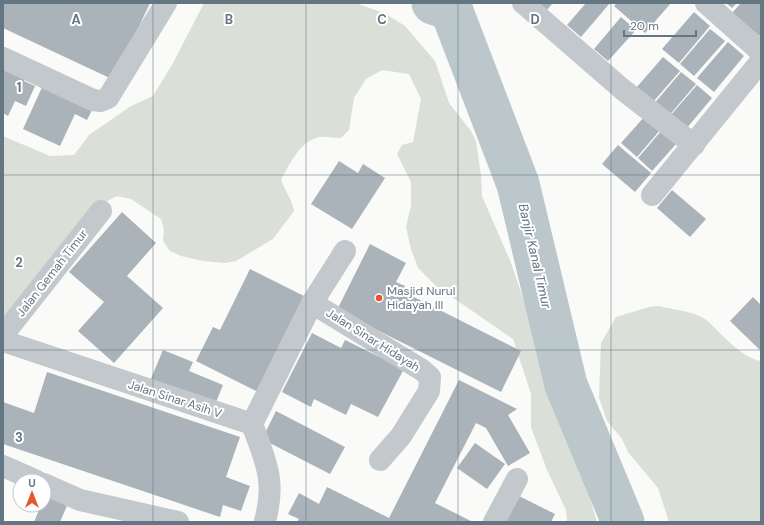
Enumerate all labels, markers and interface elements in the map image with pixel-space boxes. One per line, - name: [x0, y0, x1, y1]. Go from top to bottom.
- text: A: [71, 11, 81, 28]
- text: B: [225, 11, 233, 28]
- text: C: [377, 11, 387, 28]
- text: D: [530, 11, 540, 28]
- scale bar: [624, 12, 696, 38]
- text: 20 m: [630, 18, 659, 34]
- text: 1: [17, 79, 21, 96]
- water label: Banjir Kanal Timur: [515, 202, 556, 311]
- street label: Jalan Gemah Timur: [13, 226, 91, 320]
- text: 2: [15, 254, 23, 271]
- place label: Masjid Nurul Hidayah III: [387, 283, 455, 313]
- marker: Masjid Nurul Hidayah III: [374, 293, 384, 303]
- street label: Jalan Sinar Hidayah: [323, 305, 423, 375]
- street label: Jalan Sinar Asih V: [126, 376, 224, 422]
- text: 3: [15, 429, 23, 446]
- north arrow: [12, 473, 52, 513]
- text: U: [28, 476, 36, 490]

